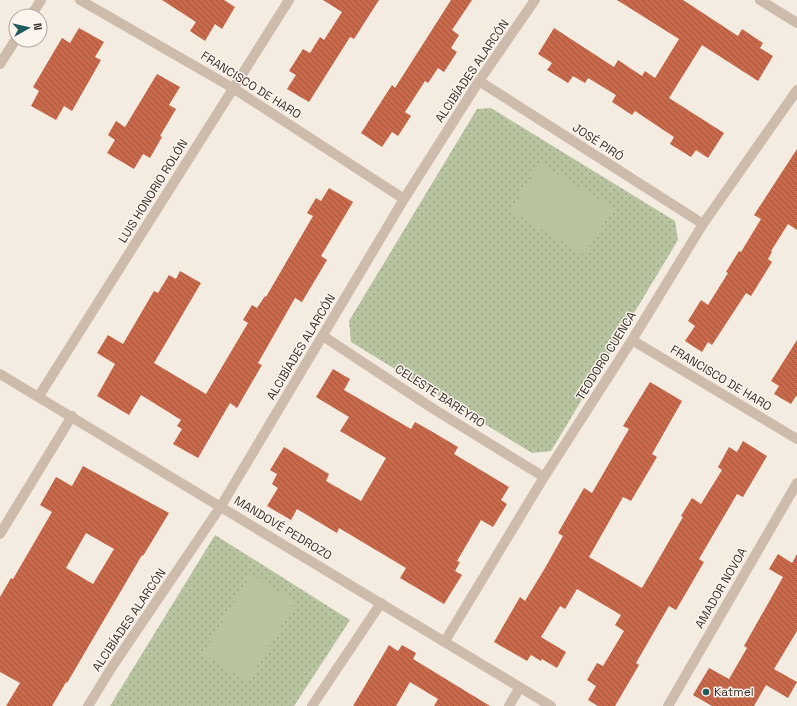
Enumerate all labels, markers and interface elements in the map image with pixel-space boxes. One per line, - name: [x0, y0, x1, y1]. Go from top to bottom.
- north arrow: [8, 8, 48, 48]
- street label: ALCIBÍADES ALARCÓN: [432, 16, 512, 126]
- text: N: [30, 22, 45, 31]
- street label: FRANCISCO DE HARO: [198, 48, 304, 122]
- street label: JOSÉ PIRÓ: [569, 120, 627, 164]
- street label: LUIS HONORIO ROLÓN: [115, 136, 191, 246]
- street label: ALCIBÍADES ALARCÓN: [263, 291, 339, 403]
- street label: TEODORO CUENCA: [572, 308, 640, 403]
- street label: FRANCISCO DE HARO: [667, 341, 775, 415]
- street label: CELESTE BAREYRO: [392, 361, 488, 431]
- street label: MANDOVÉ PEDROZO: [231, 493, 335, 563]
- street label: AMADOR NOVOA: [691, 544, 751, 631]
- street label: ALCIBÍADES ALARCÓN: [89, 565, 169, 675]
- place label: Katmel: [714, 684, 754, 700]
- marker: Katmel: [701, 687, 711, 697]

